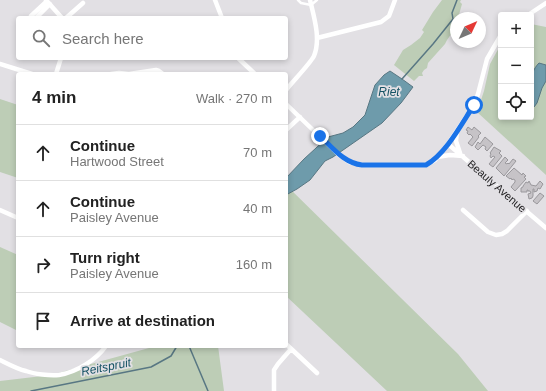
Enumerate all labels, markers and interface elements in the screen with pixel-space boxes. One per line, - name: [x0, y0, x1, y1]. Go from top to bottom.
- north arrow: [450, 12, 486, 48]
- map controls: [498, 12, 534, 120]
- button: +: [498, 12, 534, 48]
- search box: [16, 16, 288, 60]
- icon: search: [30, 27, 52, 49]
- text: Search here: [62, 30, 144, 47]
- button: −: [498, 48, 534, 84]
- button: locate: [498, 84, 534, 120]
- water label: Riet: [378, 85, 400, 99]
- text: 4 min: [32, 88, 76, 107]
- text: Walk · 270 m: [196, 91, 272, 106]
- route start: [465, 96, 483, 114]
- route end: [311, 127, 329, 145]
- text: Continue: [70, 137, 135, 154]
- icon: ahead: [32, 142, 54, 164]
- text: 70 m: [243, 145, 272, 160]
- text: Hartwood Street: [70, 154, 164, 169]
- street label: Beauly Avenue: [465, 157, 529, 215]
- text: Continue: [70, 193, 135, 210]
- icon: ahead: [32, 198, 54, 220]
- text: 40 m: [243, 201, 272, 216]
- text: Paisley Avenue: [70, 210, 159, 225]
- text: Turn right: [70, 249, 140, 266]
- icon: right: [32, 254, 54, 276]
- text: 160 m: [236, 257, 272, 272]
- text: Paisley Avenue: [70, 266, 159, 281]
- icon: arrive: [32, 310, 54, 332]
- text: Arrive at destination: [70, 312, 215, 329]
- water label: Reitspruit: [80, 355, 133, 379]

